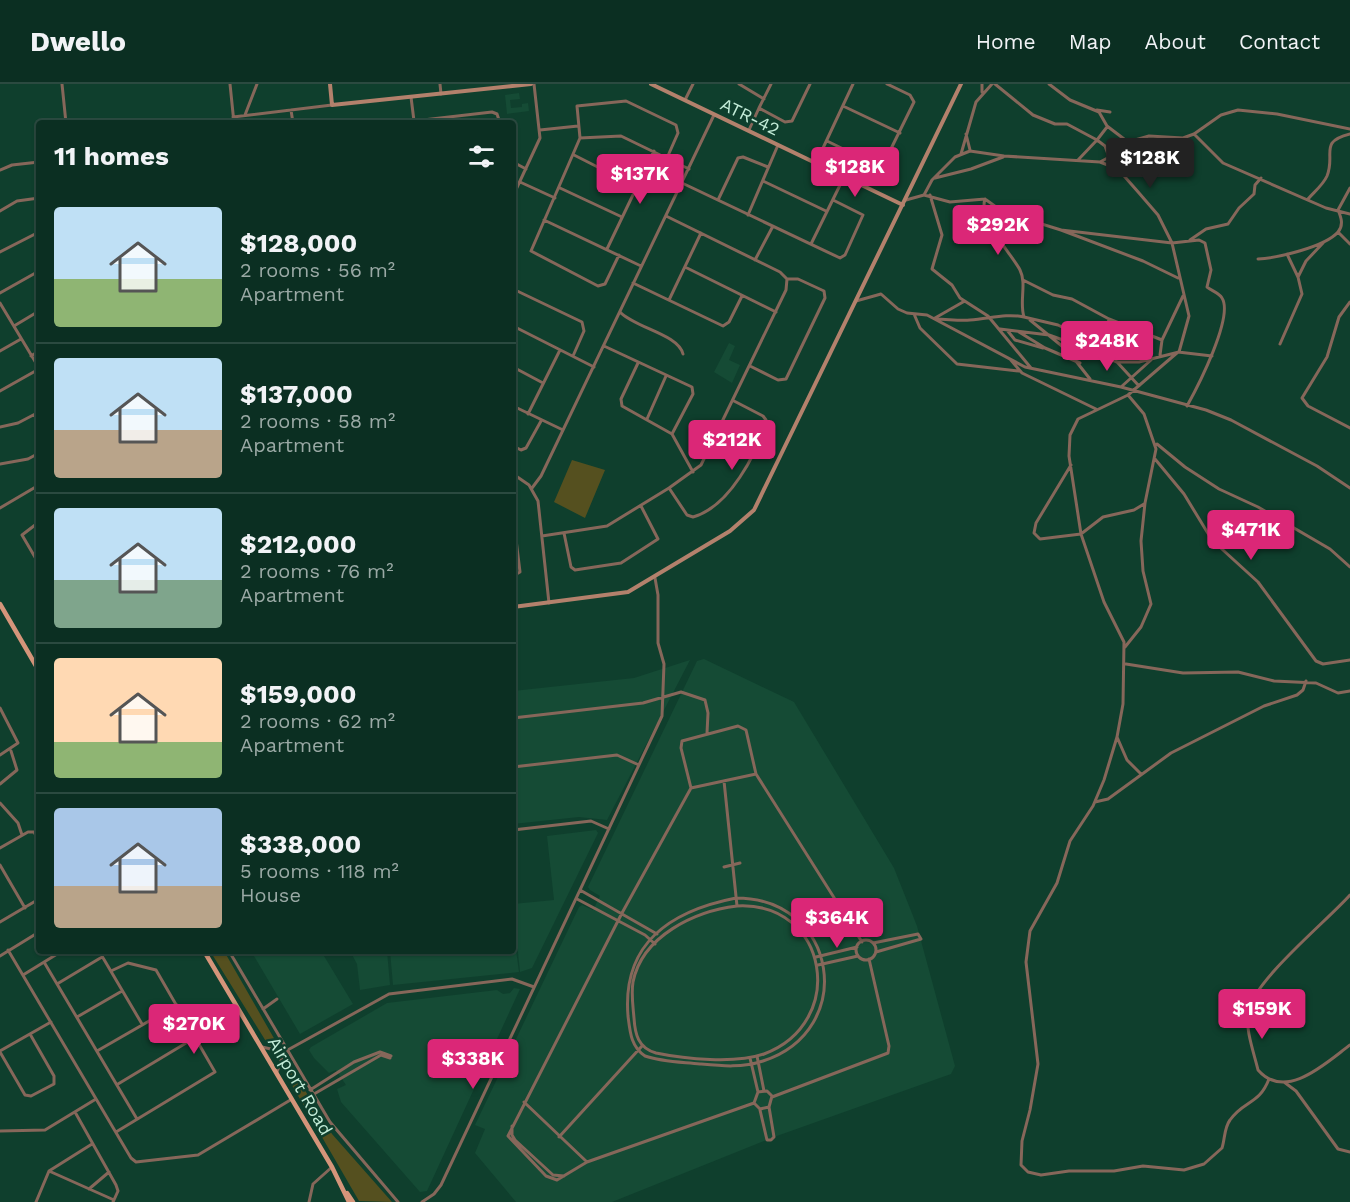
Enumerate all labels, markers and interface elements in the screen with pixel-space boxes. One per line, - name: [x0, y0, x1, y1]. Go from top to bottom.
- text: Dwello: [30, 25, 126, 58]
- text: Home: [976, 29, 1036, 54]
- text: Map: [1069, 29, 1112, 54]
- text: About: [1145, 29, 1206, 54]
- text: Contact: [1239, 29, 1320, 54]
- street label: ATR-42: [717, 93, 783, 140]
- pin: $128K: [1108, 138, 1192, 189]
- icon: filters: [465, 140, 498, 173]
- text: 11 homes: [54, 141, 169, 171]
- text: $128K: [1120, 145, 1180, 169]
- pin: $128K: [813, 147, 897, 198]
- pin: $137K: [598, 154, 682, 205]
- text: $128K: [825, 154, 885, 178]
- text: $137K: [611, 161, 669, 185]
- pin: $292K: [956, 205, 1040, 256]
- text: $292K: [967, 212, 1029, 236]
- text: $128,000: [240, 228, 357, 258]
- icon: home: [102, 231, 174, 303]
- text: 2 rooms · 56 m²: [240, 258, 395, 282]
- text: Apartment: [240, 282, 344, 306]
- pin: $248K: [1065, 321, 1149, 372]
- text: $248K: [1075, 328, 1139, 352]
- text: $137,000: [240, 379, 353, 409]
- icon: home: [102, 382, 174, 454]
- text: 2 rooms · 58 m²: [240, 409, 395, 433]
- pin: $212K: [690, 420, 774, 471]
- text: $212K: [702, 427, 762, 451]
- text: Apartment: [240, 433, 344, 457]
- pin: $471K: [1209, 510, 1293, 561]
- text: $471K: [1221, 517, 1281, 541]
- text: $212,000: [240, 529, 356, 559]
- icon: home: [102, 532, 174, 604]
- text: 2 rooms · 76 m²: [240, 559, 393, 583]
- text: Apartment: [240, 583, 344, 607]
- text: $159,000: [240, 679, 356, 709]
- icon: home: [102, 682, 174, 754]
- text: 2 rooms · 62 m²: [240, 709, 395, 733]
- text: Apartment: [240, 733, 344, 757]
- text: $338,000: [240, 829, 361, 859]
- icon: home: [102, 832, 174, 904]
- text: 5 rooms · 118 m²: [240, 859, 399, 883]
- text: House: [240, 883, 301, 907]
- pin: $364K: [795, 898, 879, 949]
- text: $364K: [805, 905, 869, 929]
- pin: $159K: [1220, 989, 1304, 1040]
- text: $159K: [1232, 996, 1292, 1020]
- pin: $270K: [152, 1004, 236, 1055]
- text: $270K: [163, 1011, 225, 1035]
- street label: Airport Road: [264, 1033, 337, 1139]
- pin: $338K: [431, 1039, 515, 1090]
- text: $338K: [442, 1046, 504, 1070]

